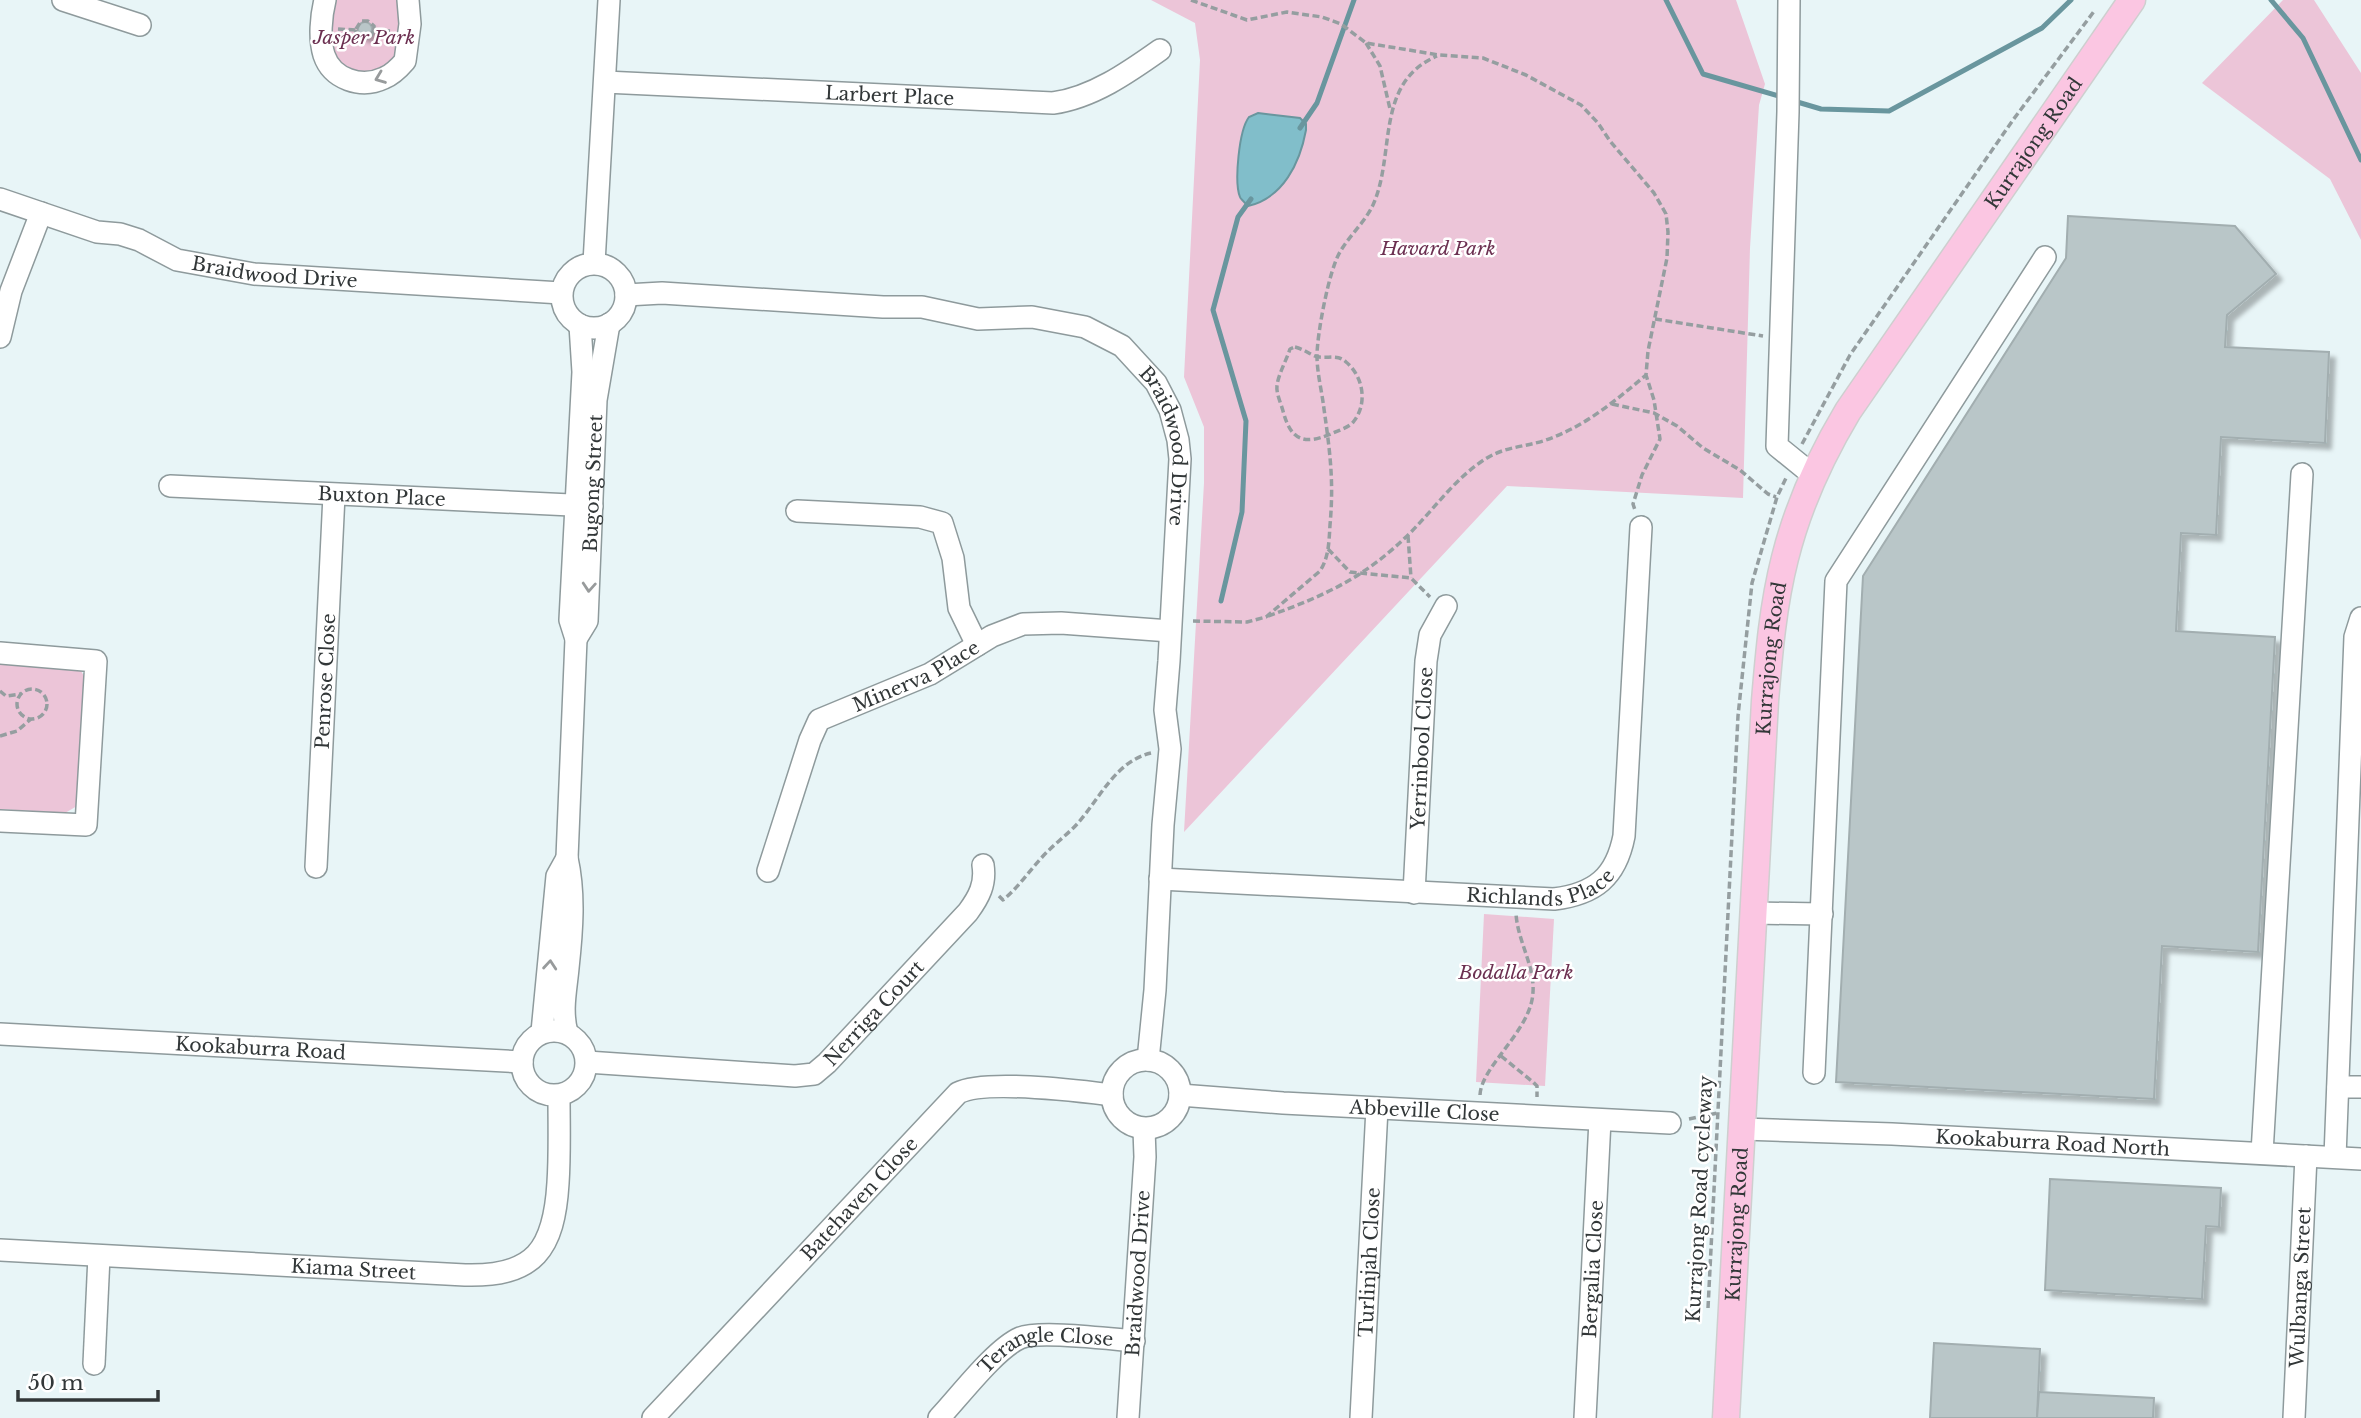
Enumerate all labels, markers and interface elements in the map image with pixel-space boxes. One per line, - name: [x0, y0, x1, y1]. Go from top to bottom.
- park label: Jasper Park: [312, 26, 415, 49]
- one-way arrow: [375, 69, 387, 83]
- street label: Kurrajong Road: [1980, 73, 2087, 213]
- street label: Larbert Place: [825, 81, 955, 110]
- park label: Havard Park: [1380, 237, 1496, 260]
- street label: Braidwood Drive: [190, 252, 358, 292]
- street label: Braidwood Drive: [1134, 362, 1191, 527]
- street label: Bugong Street: [579, 413, 607, 553]
- street label: Buxton Place: [317, 482, 446, 511]
- street label: Kurrajong Road: [1752, 580, 1791, 736]
- one-way arrow: [582, 582, 597, 593]
- street label: Penrose Close: [311, 613, 340, 750]
- street label: Minerva Place: [849, 636, 984, 717]
- street label: Yerrinbool Close: [1406, 666, 1438, 831]
- street label: Richlands Place: [1466, 864, 1619, 911]
- street label: Nerriga Court: [819, 955, 929, 1071]
- one-way arrow: [542, 959, 557, 970]
- park label: Bodalla Park: [1458, 961, 1573, 984]
- street label: Kookaburra Road: [175, 1032, 347, 1065]
- street label: Kurrajong Road cycleway: [1682, 1075, 1717, 1323]
- street label: Abbeville Close: [1348, 1095, 1500, 1126]
- street label: Kookaburra Road North: [1935, 1125, 2171, 1161]
- street label: Batehaven Close: [796, 1132, 923, 1265]
- street label: Kurrajong Road: [1721, 1146, 1753, 1302]
- street label: Turlinjah Close: [1354, 1187, 1385, 1338]
- street label: Braidwood Drive: [1121, 1189, 1155, 1357]
- street label: Bergalia Close: [1578, 1200, 1608, 1339]
- street label: Wulbanga Street: [2285, 1205, 2316, 1369]
- street label: Kiama Street: [290, 1255, 417, 1284]
- street label: Terangle Close: [973, 1324, 1114, 1378]
- scale bar: [18, 1358, 158, 1402]
- text: 50 m: [28, 1370, 84, 1396]

